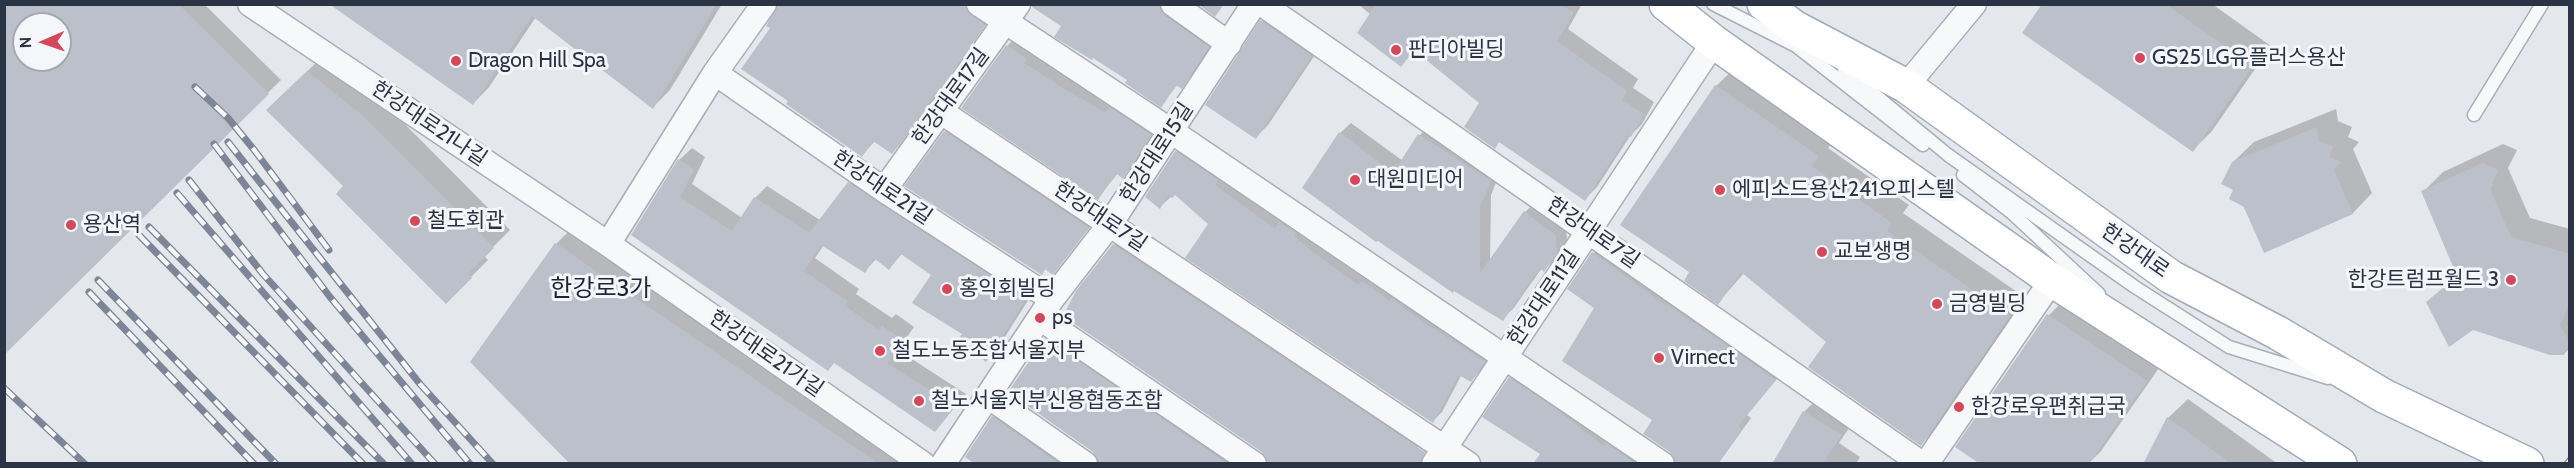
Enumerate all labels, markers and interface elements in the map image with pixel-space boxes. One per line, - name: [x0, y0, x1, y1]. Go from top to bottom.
- north arrow: [12, 12, 72, 72]
- text: N: [16, 37, 35, 49]
- place label: 판디아빌딩: [1408, 37, 1505, 63]
- street label: 한강대로17길: [907, 43, 995, 151]
- marker: 판디아빌딩: [1389, 43, 1403, 57]
- place label: GS25 LG유플러스용산: [2152, 45, 2346, 71]
- place label: Dragon Hill Spa: [468, 48, 606, 74]
- marker: GS25 LG유플러스용산: [2133, 51, 2147, 65]
- marker: Dragon Hill Spa: [449, 54, 463, 68]
- street label: 한강대로21나길: [367, 76, 491, 172]
- street label: 한강대로15길: [1115, 98, 1199, 208]
- street label: 한강대로21길: [828, 146, 936, 230]
- place label: 대원미디어: [1367, 167, 1464, 193]
- marker: 대원미디어: [1348, 173, 1362, 187]
- street label: 한강대로7길: [1049, 177, 1151, 257]
- place label: 에피소드용산241오피스텔: [1732, 177, 1955, 203]
- marker: 에피소드용산241오피스텔: [1713, 183, 1727, 197]
- street label: 한강대로7길: [1542, 192, 1644, 274]
- place label: 철도회관: [427, 208, 504, 234]
- place label: 용산역: [83, 212, 141, 238]
- marker: 철도회관: [408, 214, 422, 228]
- marker: 용산역: [64, 218, 78, 232]
- street label: 한강대로: [2096, 219, 2174, 283]
- place label: 교보생명: [1834, 239, 1911, 265]
- street label: 한강대로11길: [1503, 245, 1585, 351]
- marker: 교보생명: [1815, 245, 1829, 259]
- place label: 한강트럼프월드 3: [2348, 267, 2499, 293]
- marker: 한강트럼프월드 3: [2504, 273, 2518, 287]
- district label: 한강로3가: [550, 275, 652, 303]
- place label: 홍익회빌딩: [959, 276, 1056, 302]
- marker: 홍익회빌딩: [940, 282, 954, 296]
- place label: 금영빌딩: [1949, 291, 2026, 317]
- marker: 금영빌딩: [1930, 297, 1944, 311]
- street label: 한강대로21가길: [704, 305, 828, 403]
- place label: ps: [1052, 305, 1072, 331]
- marker: ps: [1033, 311, 1047, 325]
- place label: 철도노동조합서울지부: [892, 338, 1085, 364]
- marker: 철도노동조합서울지부: [873, 344, 887, 358]
- place label: Virnect: [1671, 345, 1735, 371]
- marker: Virnect: [1652, 351, 1666, 365]
- place label: 철노서울지부신용협동조합: [931, 388, 1163, 414]
- marker: 철노서울지부신용협동조합: [912, 394, 926, 408]
- place label: 한강로우편취급국: [1971, 394, 2126, 420]
- marker: 한강로우편취급국: [1952, 400, 1966, 414]

